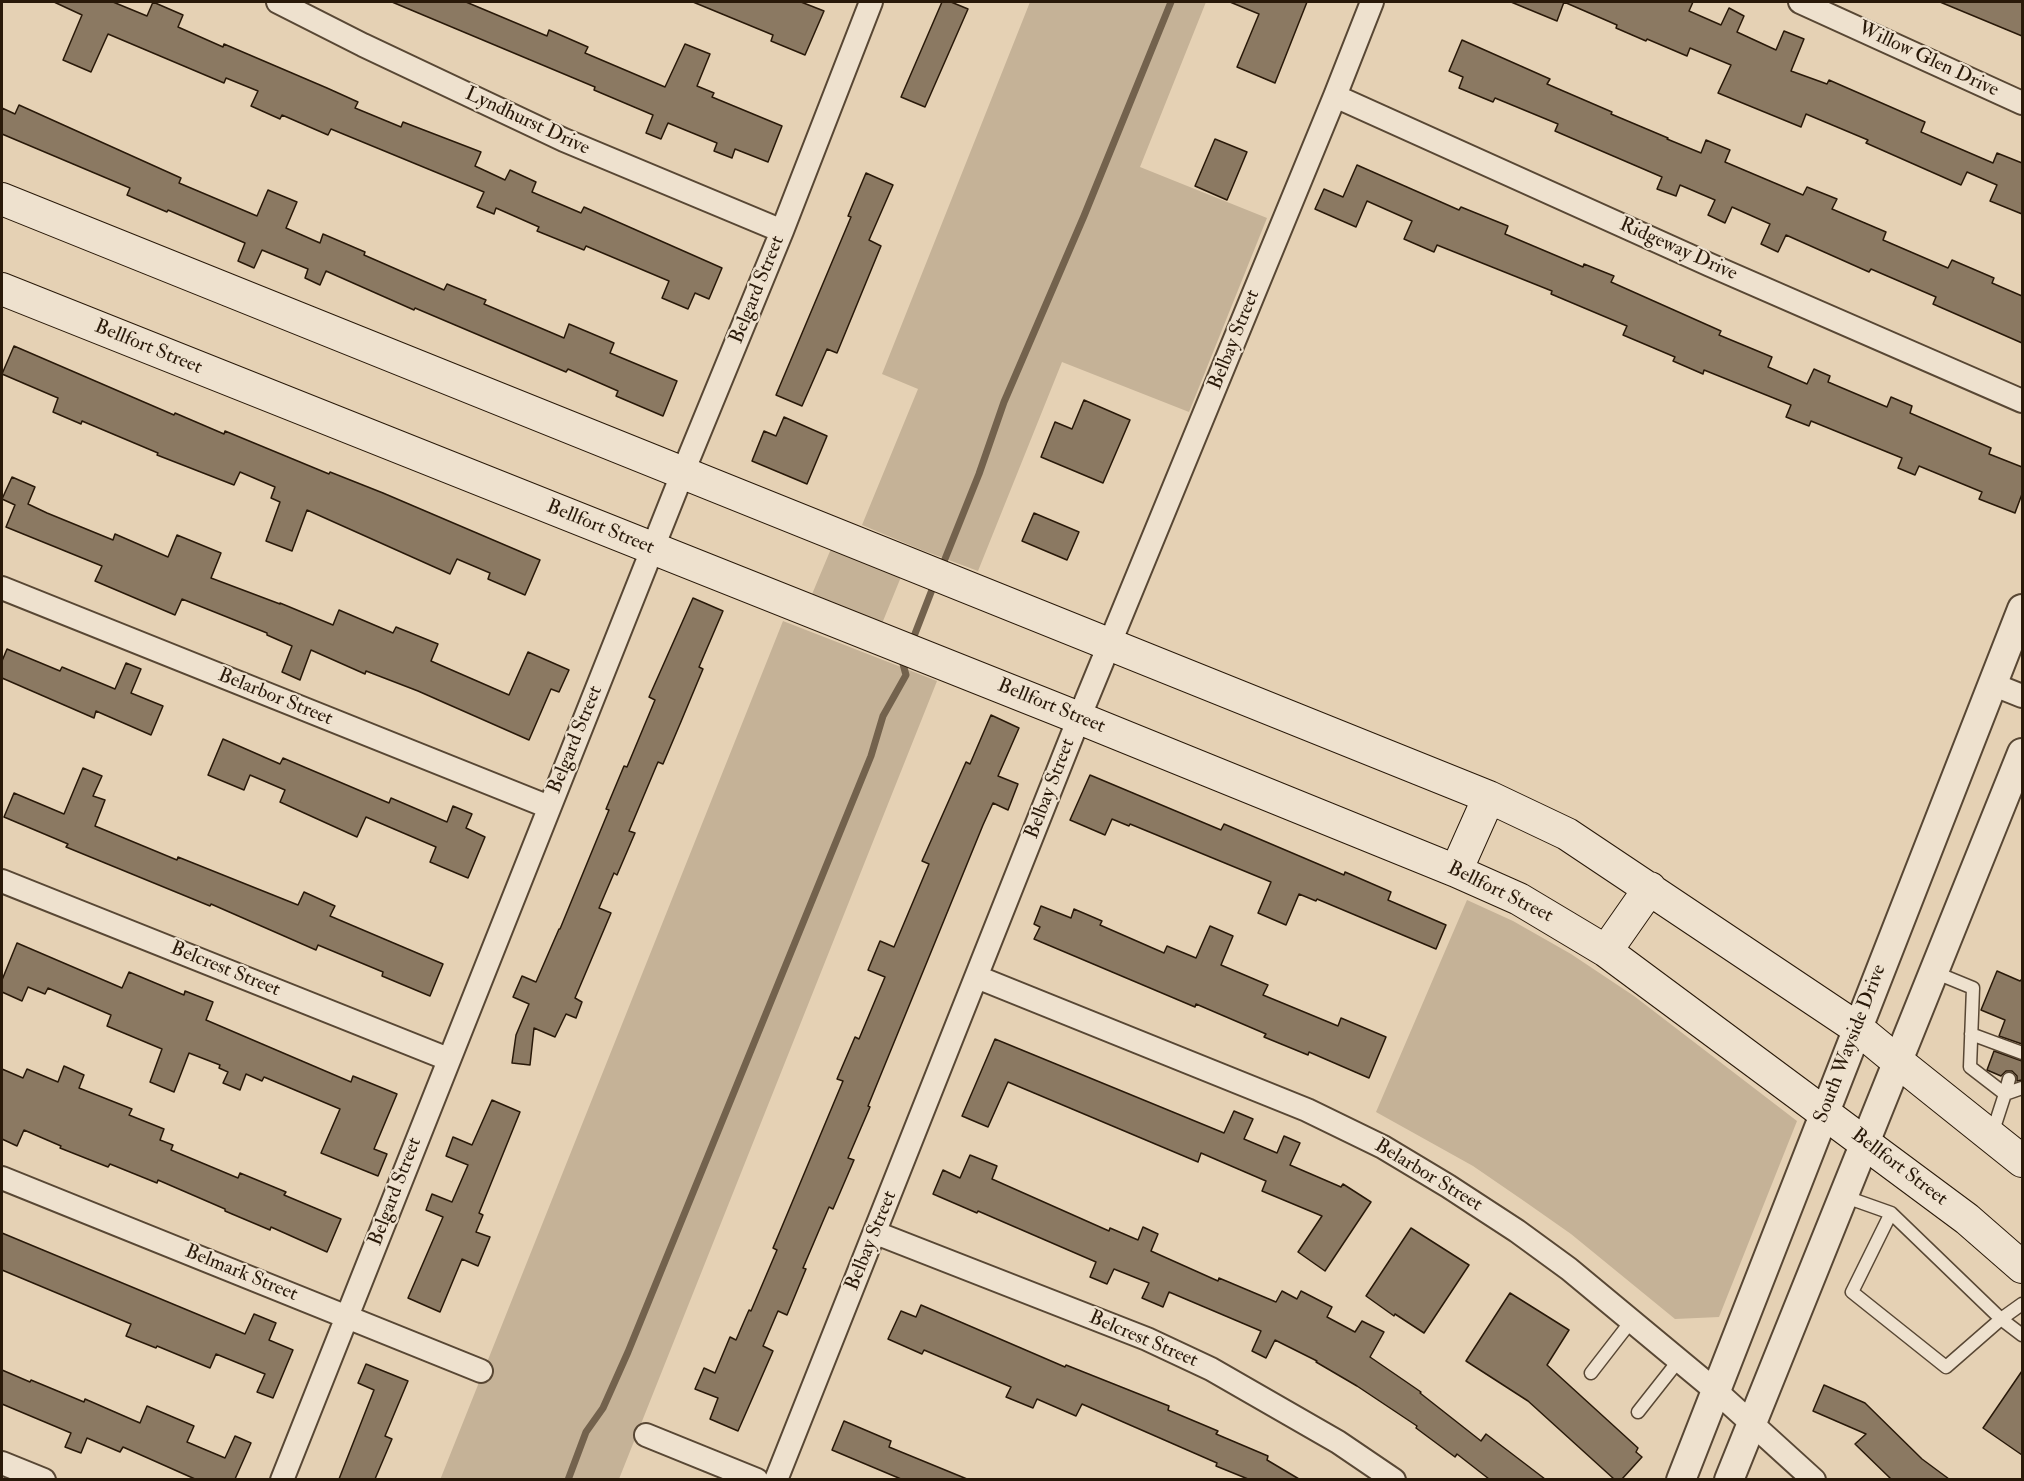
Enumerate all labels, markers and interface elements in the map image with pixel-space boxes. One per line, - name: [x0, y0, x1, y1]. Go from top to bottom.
- street label: Willow Glen Drive: [1854, 17, 2002, 103]
- street label: Lyndhurst Drive: [461, 83, 593, 161]
- street label: Ridgeway Drive: [1615, 213, 1741, 287]
- street label: Belgard Street: [725, 233, 791, 347]
- street label: Belbay Street: [1204, 287, 1266, 393]
- street label: Bellfort Street: [91, 316, 205, 380]
- street label: Bellfort Street: [543, 496, 657, 560]
- street label: Belarbor Street: [214, 664, 336, 732]
- street label: Bellfort Street: [994, 675, 1108, 739]
- street label: Belgard Street: [543, 683, 609, 797]
- street label: Belbay Street: [1021, 735, 1081, 843]
- street label: Bellfort Street: [1443, 857, 1557, 929]
- street label: Belcrest Street: [167, 937, 283, 1003]
- street label: South Wayside Drive: [1810, 961, 1892, 1127]
- street label: Bellfort Street: [1846, 1124, 1952, 1212]
- street label: Belgard Street: [364, 1134, 428, 1250]
- street label: Belarbor Street: [1370, 1134, 1486, 1218]
- street label: Belbay Street: [841, 1188, 903, 1294]
- street label: Belmark Street: [181, 1240, 301, 1308]
- street label: Belcrest Street: [1085, 1306, 1201, 1374]

